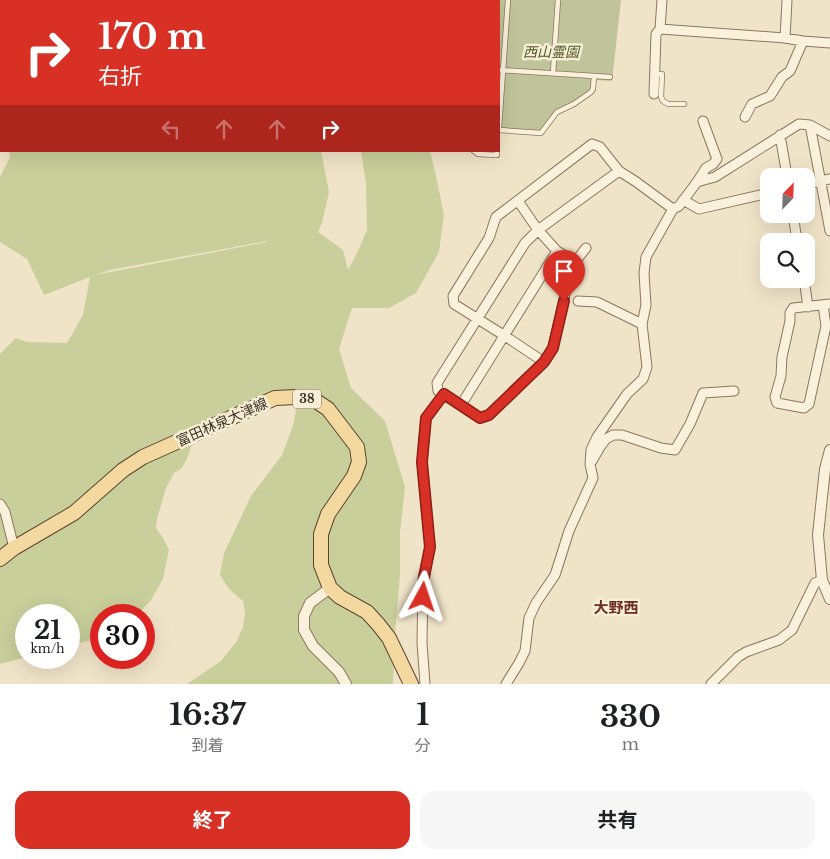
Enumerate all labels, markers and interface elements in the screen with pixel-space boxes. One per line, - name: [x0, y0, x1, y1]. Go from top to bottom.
- text: 170 m: [98, 15, 206, 58]
- icon: right: [15, 20, 80, 85]
- park label: 西山霊園: [523, 43, 581, 61]
- text: 右折: [98, 63, 142, 90]
- icon: left: [157, 115, 185, 143]
- icon: ahead: [210, 115, 238, 143]
- icon: ahead: [263, 115, 291, 143]
- icon: right: [316, 115, 344, 143]
- north arrow: [760, 168, 815, 222]
- map controls: [760, 168, 815, 288]
- button: search: [760, 233, 815, 288]
- pin: [543, 250, 585, 301]
- icon: arrive: [550, 257, 578, 285]
- road number: 38: [293, 389, 321, 408]
- street label: 富田林泉大津線: [174, 394, 270, 450]
- position arrow: [396, 570, 448, 622]
- district label: 大野西: [593, 598, 639, 617]
- speed limit sign: 30: [90, 604, 155, 669]
- text: 21: [34, 615, 61, 646]
- text: km/h: [30, 641, 65, 656]
- text: 16:37: [169, 696, 246, 733]
- text: 1: [416, 696, 429, 733]
- text: 330: [600, 698, 661, 735]
- text: m: [622, 734, 639, 754]
- text: 到着: [191, 735, 223, 755]
- text: 分: [415, 735, 431, 755]
- button: 終了: [15, 791, 410, 849]
- button: 共有: [420, 791, 815, 849]

